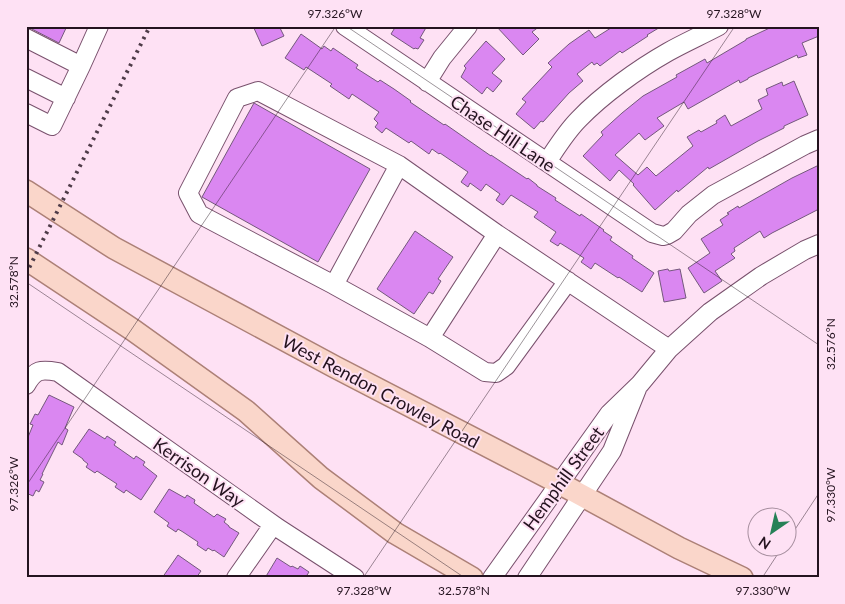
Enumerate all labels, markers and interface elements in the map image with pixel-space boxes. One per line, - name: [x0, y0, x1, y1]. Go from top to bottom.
- text: 97.326°W: [307, 6, 363, 21]
- text: 97.328°W: [706, 6, 762, 21]
- street label: Chase Hill Lane: [446, 90, 560, 176]
- text: 32.578°N: [6, 256, 21, 308]
- text: 32.576°N: [823, 318, 838, 370]
- street label: West Rendon Crowley Road: [279, 330, 483, 452]
- street label: Hemphill Street: [518, 421, 608, 534]
- street label: Kerrison Way: [149, 433, 249, 512]
- text: 97.326°W: [6, 456, 21, 512]
- text: 97.330°W: [823, 467, 838, 523]
- north arrow: [748, 506, 798, 556]
- text: N: [755, 533, 774, 553]
- text: 97.328°W: [336, 583, 392, 598]
- text: 32.578°N: [438, 583, 490, 598]
- text: 97.330°W: [735, 583, 791, 598]

